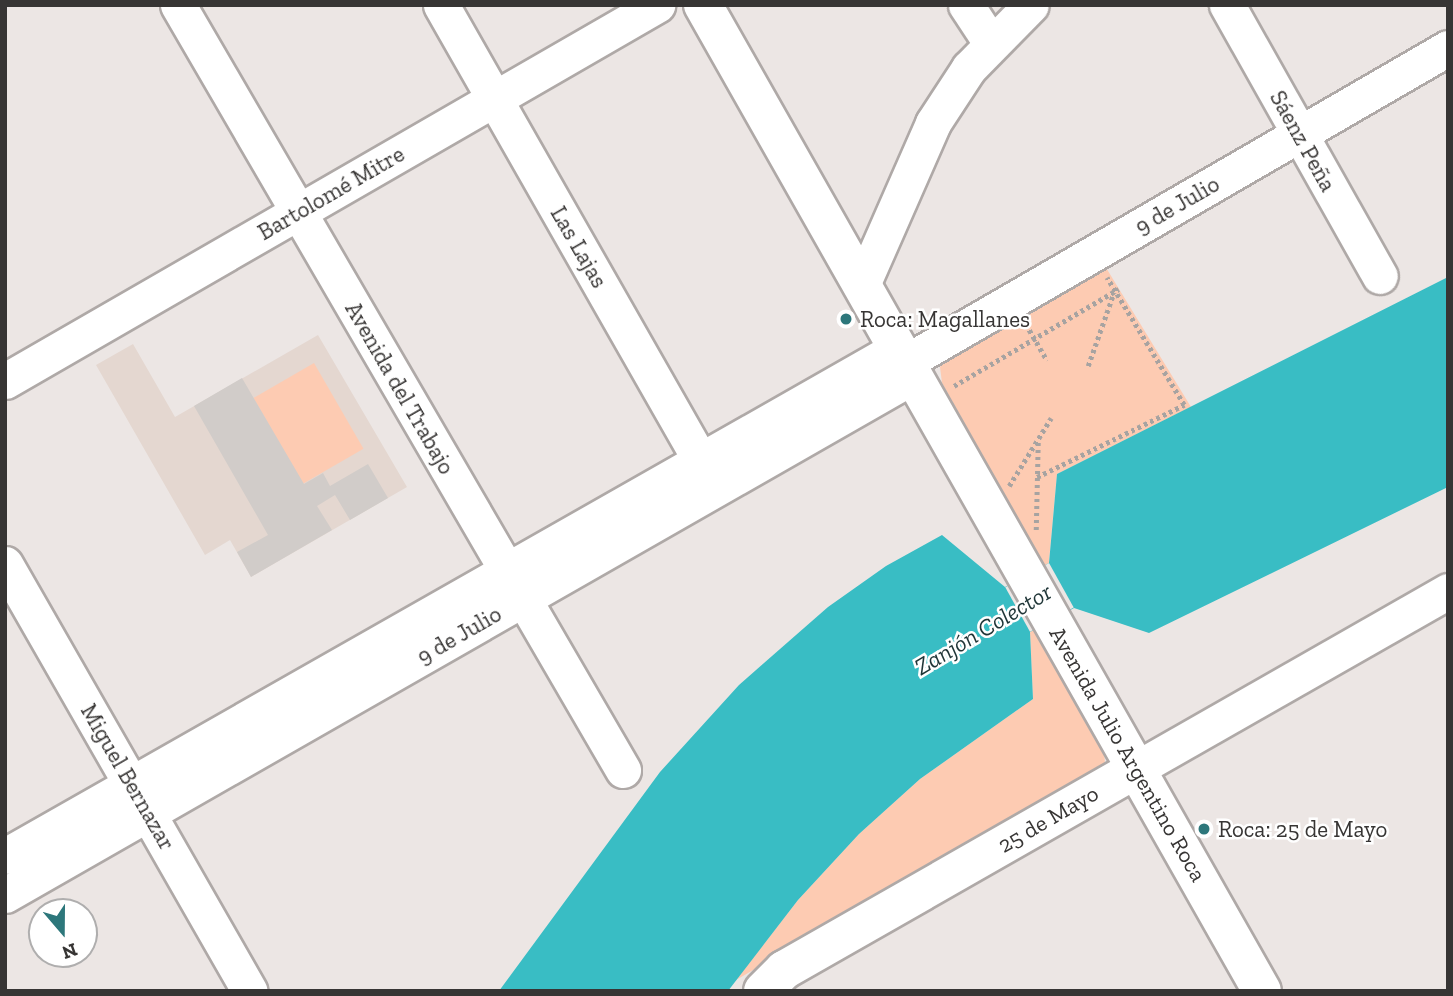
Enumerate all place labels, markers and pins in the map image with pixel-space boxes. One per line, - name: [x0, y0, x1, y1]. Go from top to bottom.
- place label: Roca: Magallanes: [860, 305, 1030, 333]
- marker: Roca: Magallanes: [838, 311, 854, 327]
- place label: Roca: 25 de Mayo: [1218, 815, 1387, 843]
- marker: Roca: 25 de Mayo: [1196, 821, 1212, 837]

